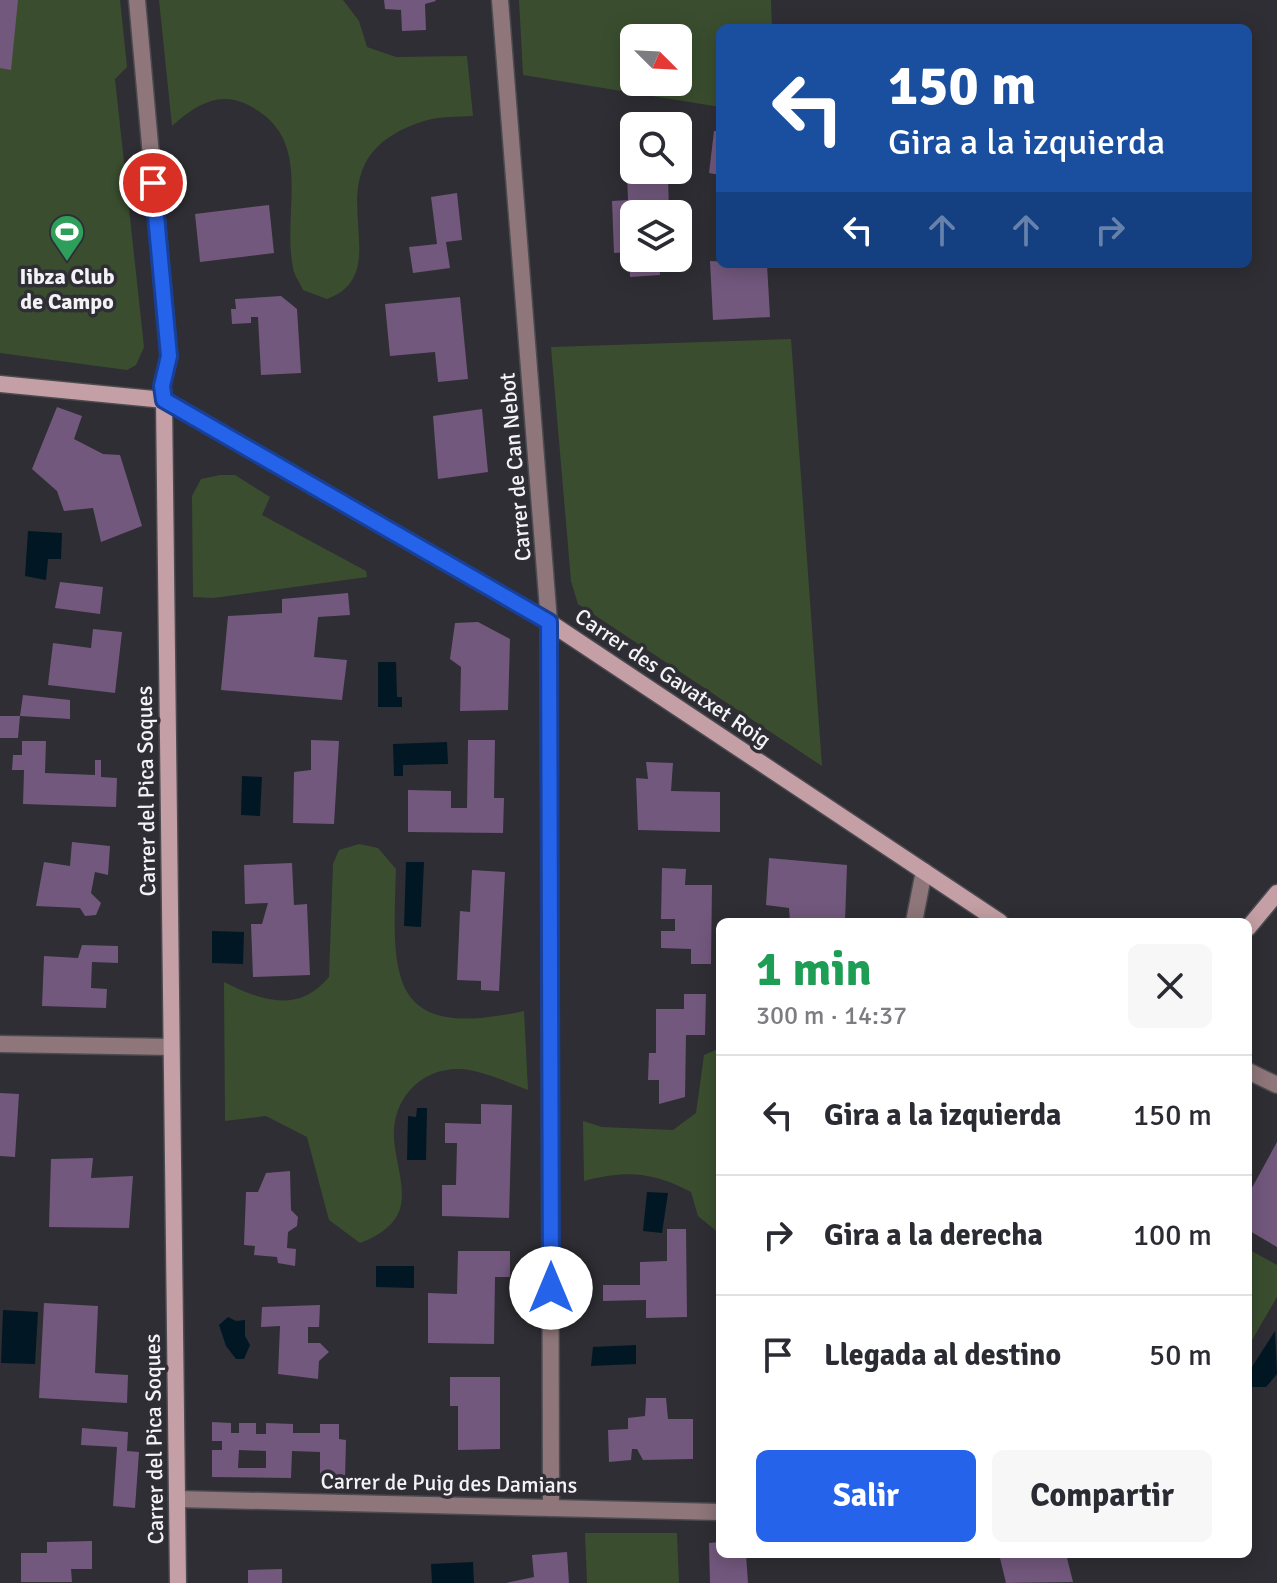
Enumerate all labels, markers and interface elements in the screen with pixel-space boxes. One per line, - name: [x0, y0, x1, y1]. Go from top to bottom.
- north arrow: [620, 24, 692, 96]
- map controls: [620, 24, 692, 272]
- text: 150 m: [888, 51, 1036, 120]
- icon: left: [756, 56, 860, 160]
- button: search: [620, 112, 692, 184]
- text: Gira a la izquierda: [888, 120, 1165, 165]
- pin: [119, 149, 187, 217]
- icon: arrive: [131, 161, 175, 205]
- button: layers: [620, 200, 692, 272]
- icon: left: [836, 208, 880, 252]
- icon: ahead: [920, 208, 964, 252]
- icon: ahead: [1004, 208, 1048, 252]
- icon: right: [1088, 208, 1132, 252]
- sports icon: Iibza Club de Campo: [48, 213, 86, 263]
- place label: Iibza Club de Campo: [20, 263, 115, 315]
- street label: Carrer de Can Nebot: [493, 371, 537, 562]
- street label: Carrer des Gavatxet Roig: [570, 602, 776, 754]
- street label: Carrer del Pica Soques: [131, 685, 161, 897]
- text: 1 min: [756, 940, 872, 999]
- button: close: [1128, 944, 1212, 1028]
- text: 300 m · 14:37: [756, 1000, 907, 1032]
- icon: left: [756, 1093, 800, 1137]
- text: Gira a la izquierda: [824, 1097, 1061, 1134]
- text: 150 m: [1133, 1097, 1212, 1134]
- icon: right: [756, 1213, 800, 1257]
- text: Gira a la derecha: [824, 1217, 1043, 1254]
- text: 100 m: [1133, 1217, 1212, 1254]
- position arrow: [509, 1246, 593, 1330]
- street label: Carrer del Pica Soques: [139, 1333, 169, 1545]
- icon: arrive: [756, 1333, 800, 1377]
- text: Llegada al destino: [824, 1337, 1061, 1374]
- text: 50 m: [1149, 1337, 1212, 1374]
- button: Salir: [756, 1450, 976, 1542]
- button: Compartir: [992, 1450, 1212, 1542]
- street label: Carrer de Puig des Damians: [320, 1467, 578, 1499]

